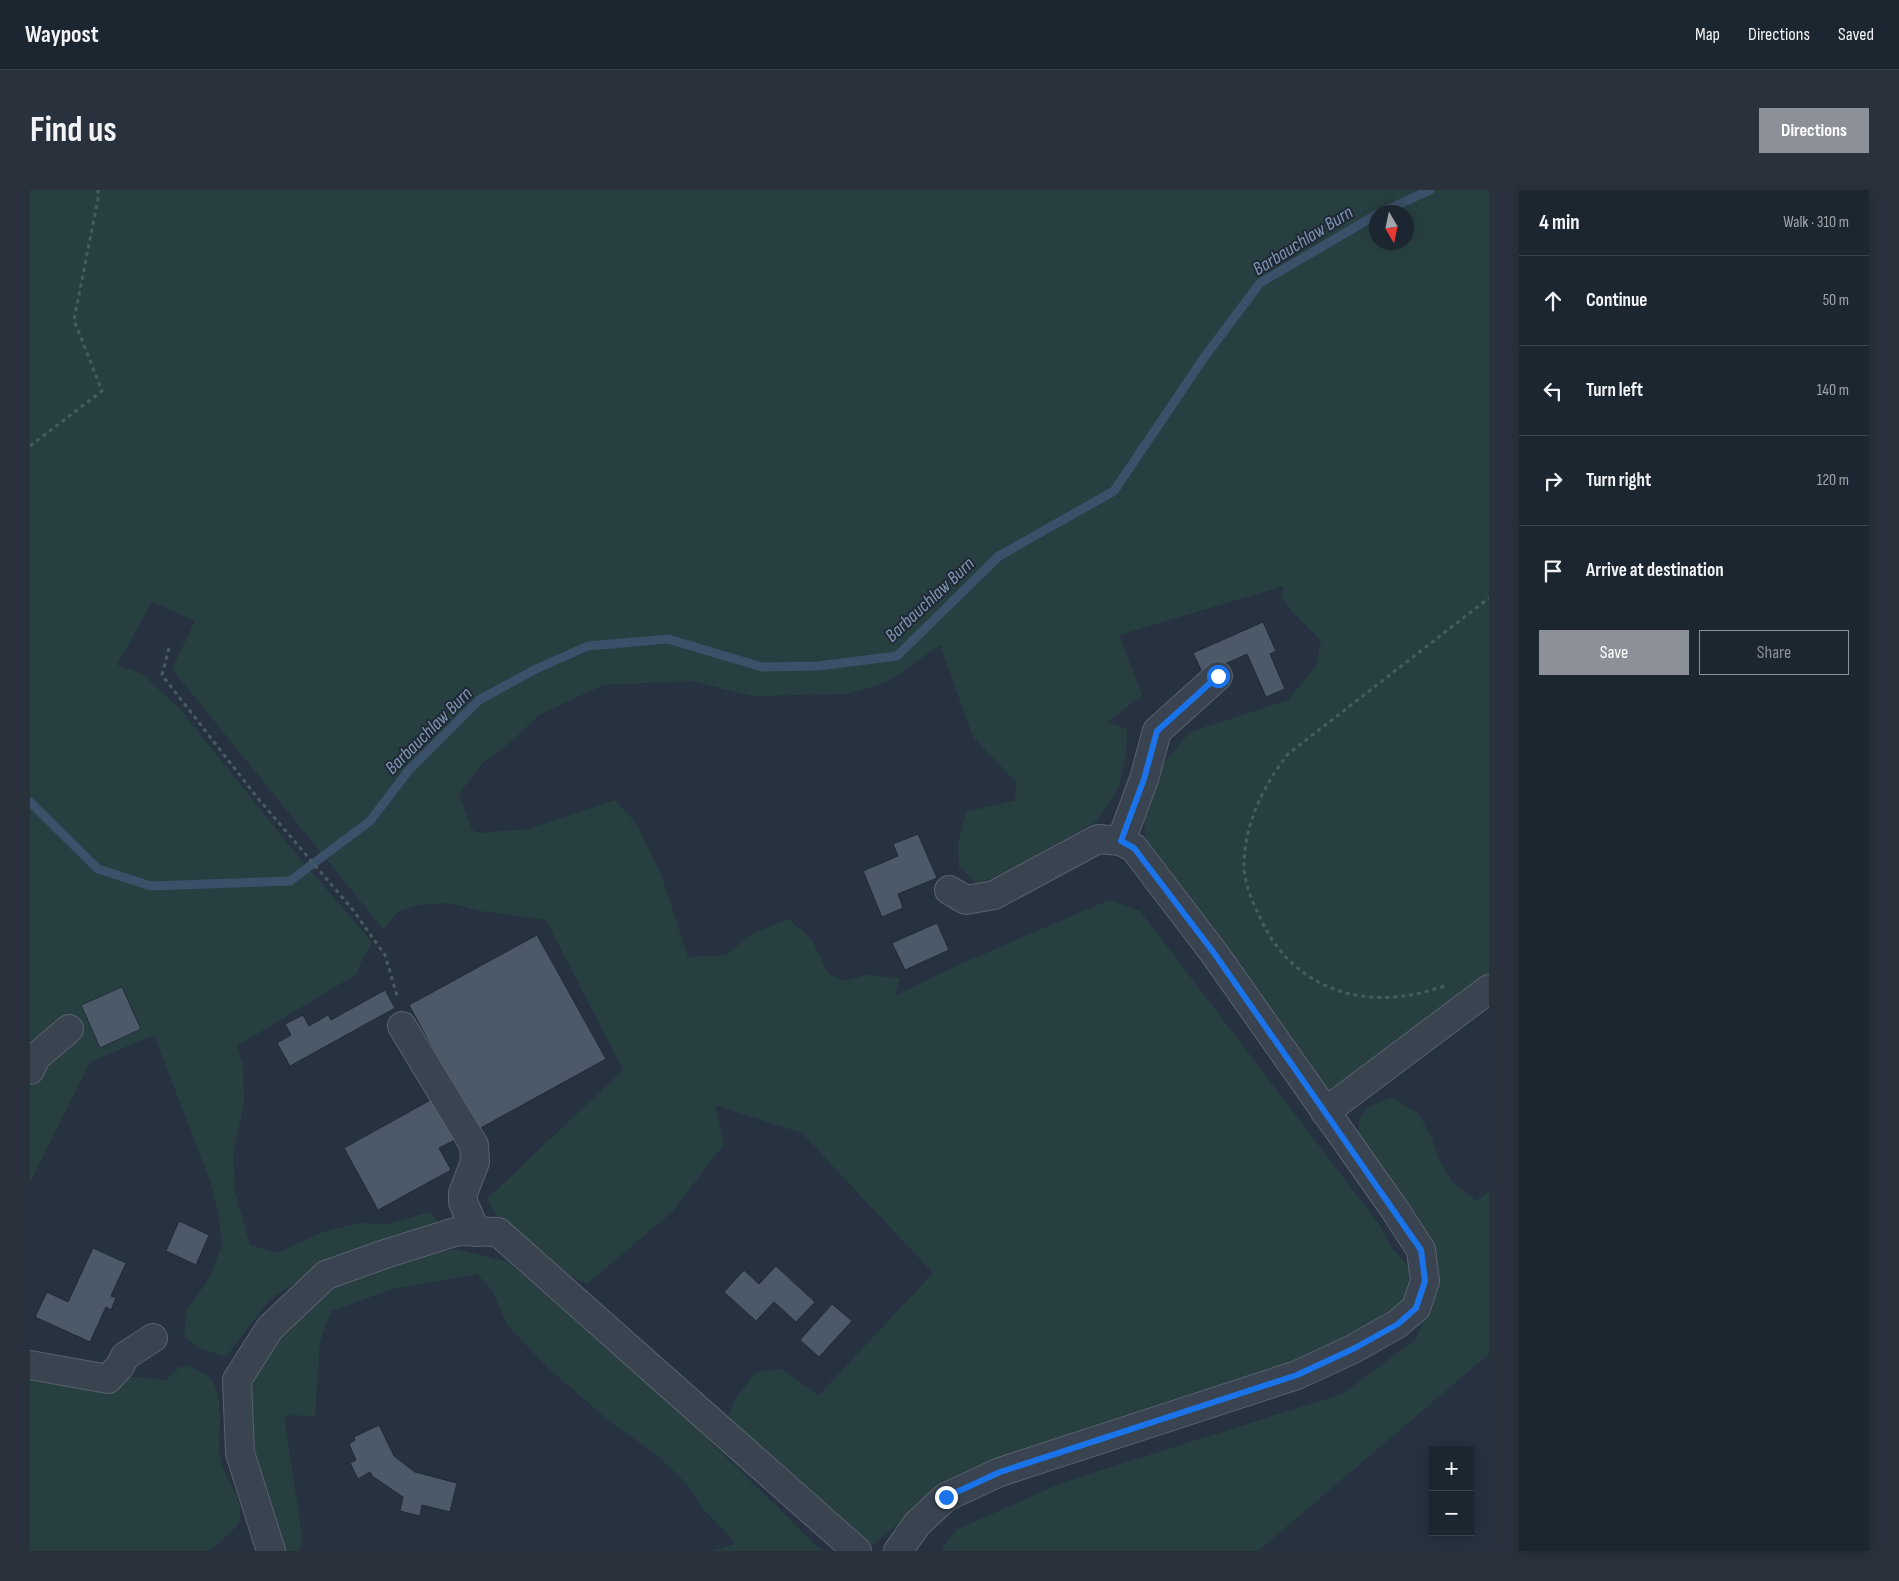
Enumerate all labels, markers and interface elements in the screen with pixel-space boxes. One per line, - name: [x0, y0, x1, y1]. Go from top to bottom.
- text: Waypost: [25, 20, 99, 49]
- text: Map: [1695, 24, 1720, 45]
- text: Directions: [1748, 24, 1810, 45]
- text: Saved: [1838, 24, 1874, 45]
- button: Directions: [1759, 108, 1869, 153]
- text: Find us: [30, 109, 117, 152]
- water label: Barbauchlaw Burn: [1249, 201, 1357, 281]
- north arrow: [1369, 205, 1414, 250]
- text: 4 min: [1539, 210, 1580, 235]
- text: Walk · 310 m: [1783, 213, 1849, 232]
- icon: ahead: [1539, 287, 1567, 315]
- text: Continue: [1586, 289, 1647, 312]
- text: 50 m: [1823, 291, 1849, 310]
- icon: left: [1539, 377, 1567, 405]
- text: Turn left: [1586, 379, 1643, 402]
- text: 140 m: [1817, 381, 1849, 400]
- icon: right: [1539, 467, 1567, 495]
- text: Turn right: [1586, 469, 1651, 492]
- text: 120 m: [1817, 471, 1849, 490]
- water label: Barbauchlaw Burn: [880, 553, 980, 647]
- icon: arrive: [1539, 557, 1567, 585]
- text: Arrive at destination: [1586, 559, 1724, 582]
- button: Save: [1539, 630, 1689, 675]
- button: Share: [1699, 630, 1849, 675]
- route start: [1207, 665, 1230, 688]
- water label: Barbauchlaw Burn: [381, 683, 477, 779]
- map controls: [1429, 1446, 1474, 1536]
- button: +: [1429, 1446, 1474, 1491]
- route end: [935, 1486, 958, 1509]
- button: −: [1429, 1491, 1474, 1536]

